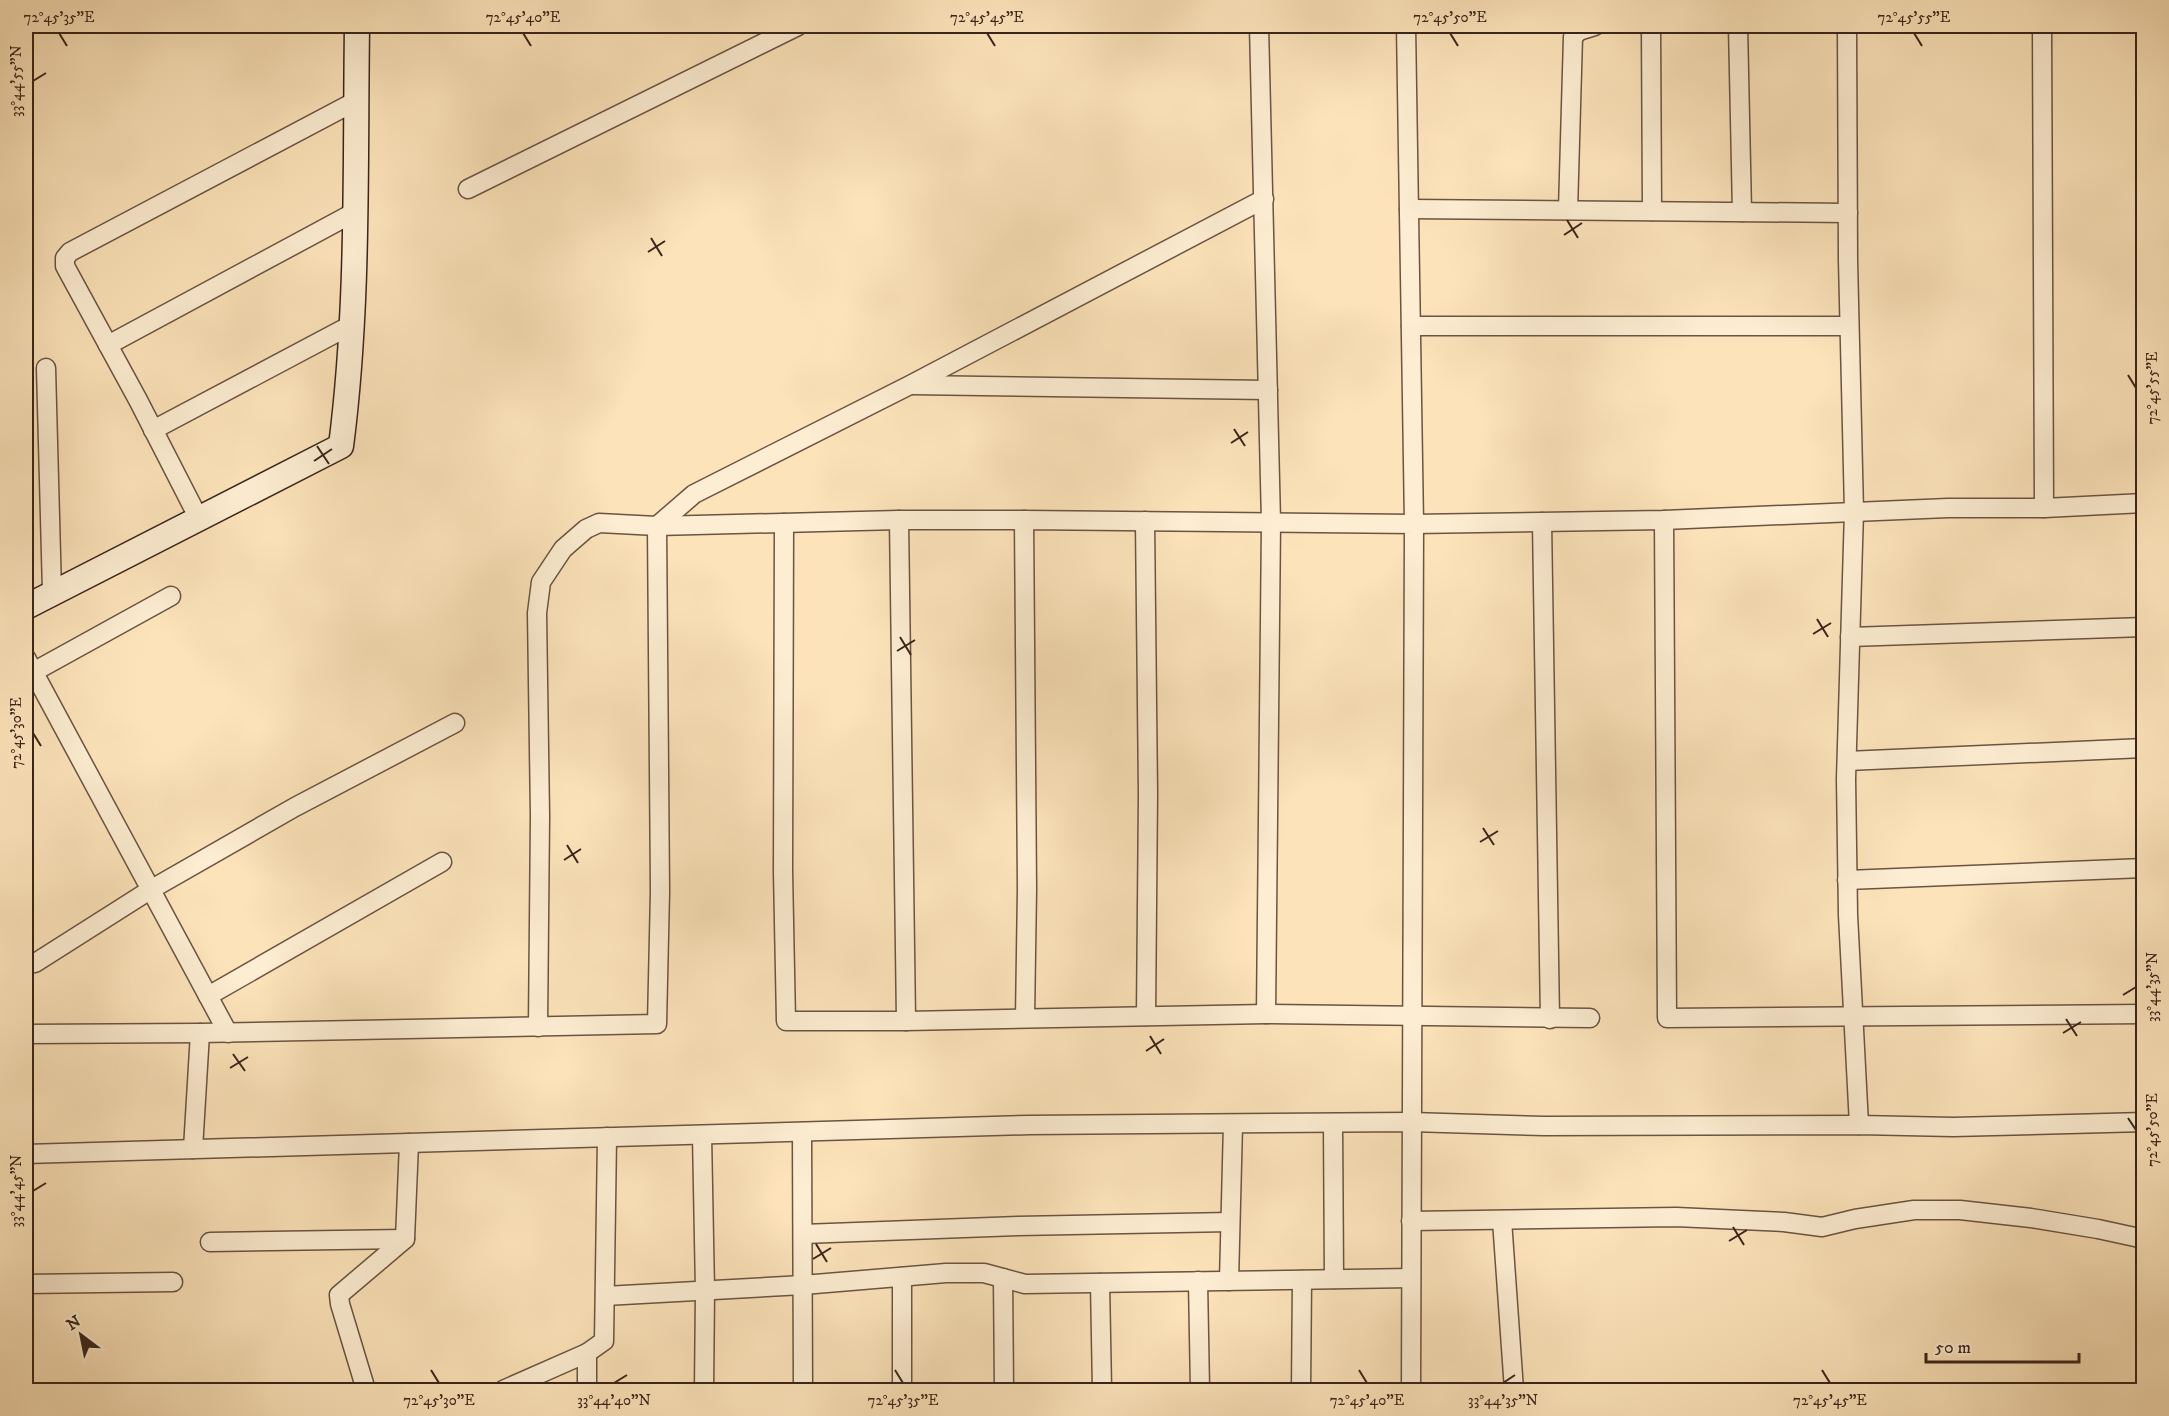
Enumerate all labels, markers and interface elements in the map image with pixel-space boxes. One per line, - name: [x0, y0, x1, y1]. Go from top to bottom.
- text: 72°45'35"E: [23, 8, 95, 27]
- text: 72°45'40"E: [486, 8, 561, 27]
- text: 72°45'45"E: [950, 8, 1024, 27]
- text: 72°45'50"E: [1413, 8, 1487, 27]
- text: 72°45'55"E: [1878, 8, 1951, 27]
- text: 33°44'55"N: [7, 45, 26, 117]
- text: 72°45'55"E: [2143, 351, 2162, 424]
- text: 72°45'30"E: [7, 697, 26, 769]
- text: 33°44'35"N: [2143, 952, 2162, 1022]
- text: 72°45'50"E: [2143, 1093, 2162, 1167]
- text: 33°44'45"N: [7, 1155, 26, 1227]
- north arrow: [51, 1305, 111, 1365]
- text: N: [63, 1311, 84, 1335]
- scale bar: [1926, 1326, 2079, 1364]
- text: 50 m: [1935, 1337, 1971, 1359]
- text: 72°45'30"E: [403, 1391, 475, 1410]
- text: 33°44'40"N: [577, 1391, 651, 1410]
- text: 72°45'35"E: [867, 1391, 939, 1410]
- text: 72°45'40"E: [1330, 1391, 1405, 1410]
- text: 33°44'35"N: [1468, 1391, 1538, 1410]
- text: 72°45'45"E: [1793, 1391, 1867, 1410]

